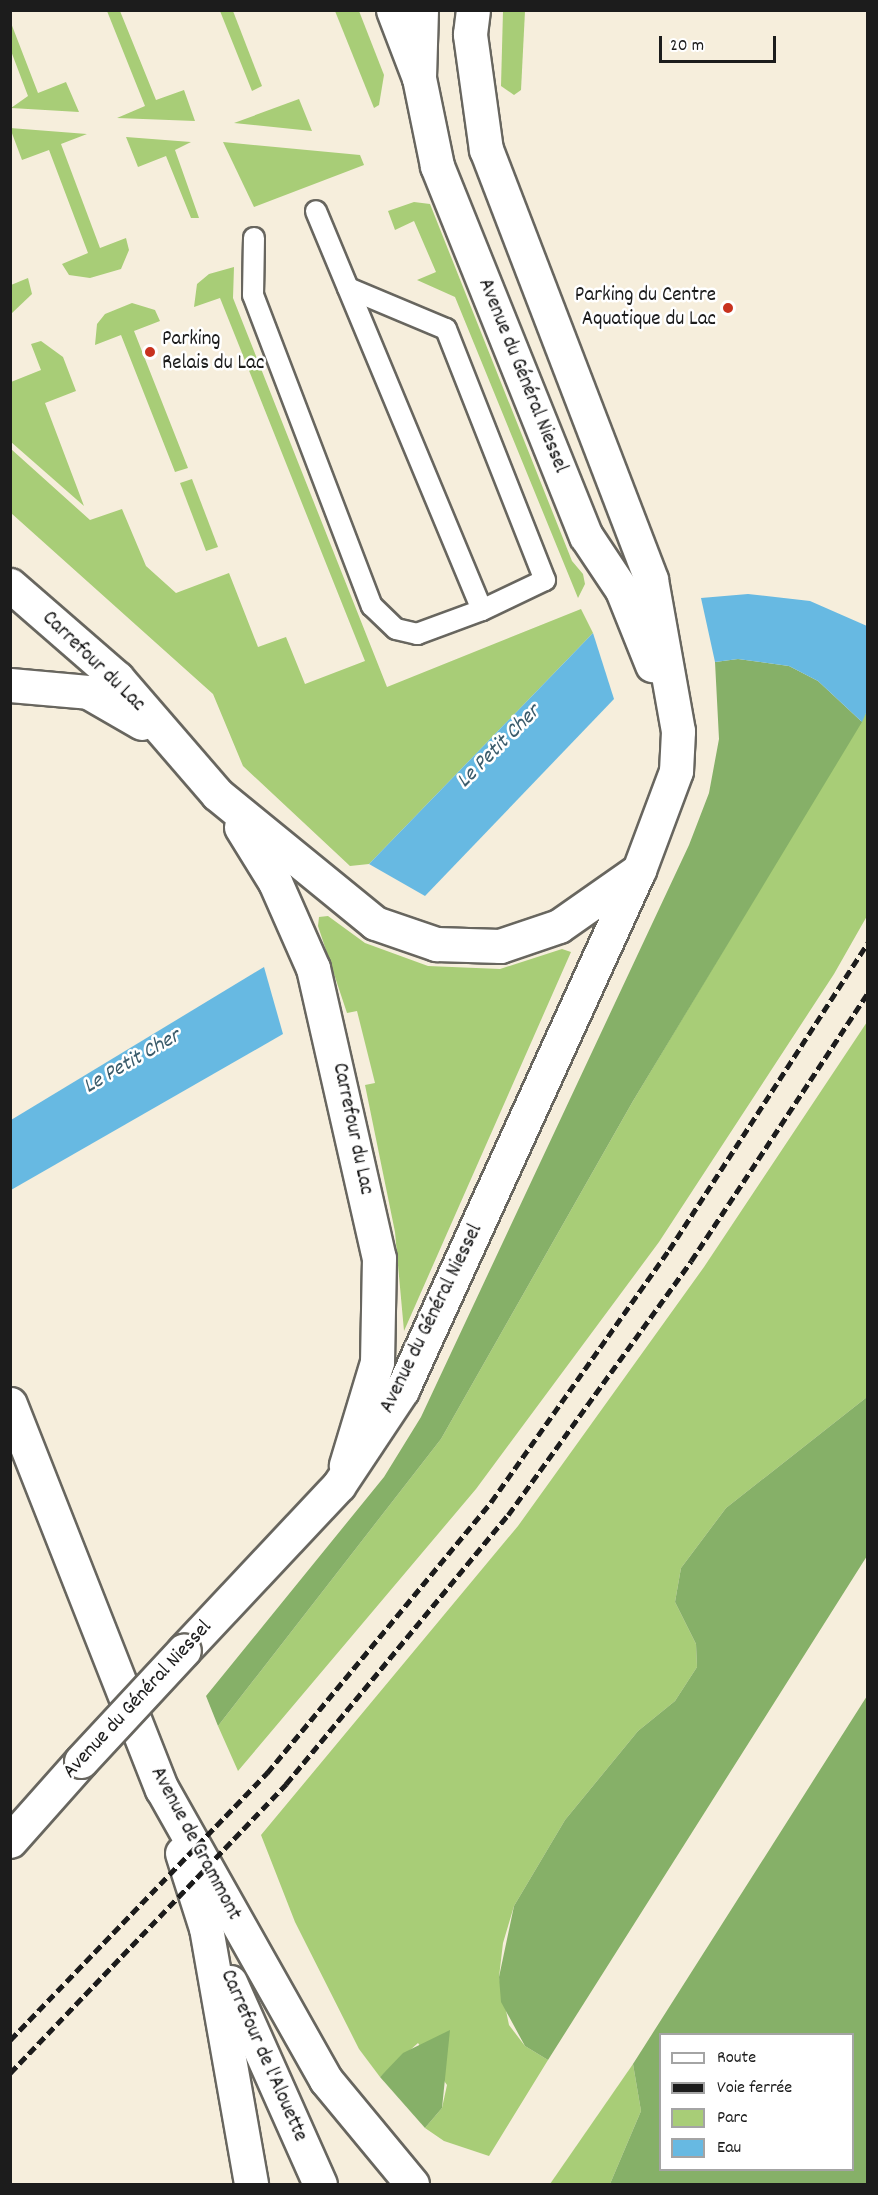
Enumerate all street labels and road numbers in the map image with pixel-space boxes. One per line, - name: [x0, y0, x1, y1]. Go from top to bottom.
- street label: Avenue du Général Niessel: [472, 275, 572, 477]
- street label: Carrefour du Lac: [36, 606, 150, 718]
- street label: Carrefour du Lac: [326, 1061, 378, 1197]
- street label: Avenue du Général Niessel: [375, 1220, 489, 1418]
- street label: Avenue du Général Niessel: [58, 1616, 218, 1784]
- street label: Avenue de Grammont: [144, 1763, 246, 1925]
- street label: Carrefour de l'Alouette: [214, 1966, 312, 2146]

